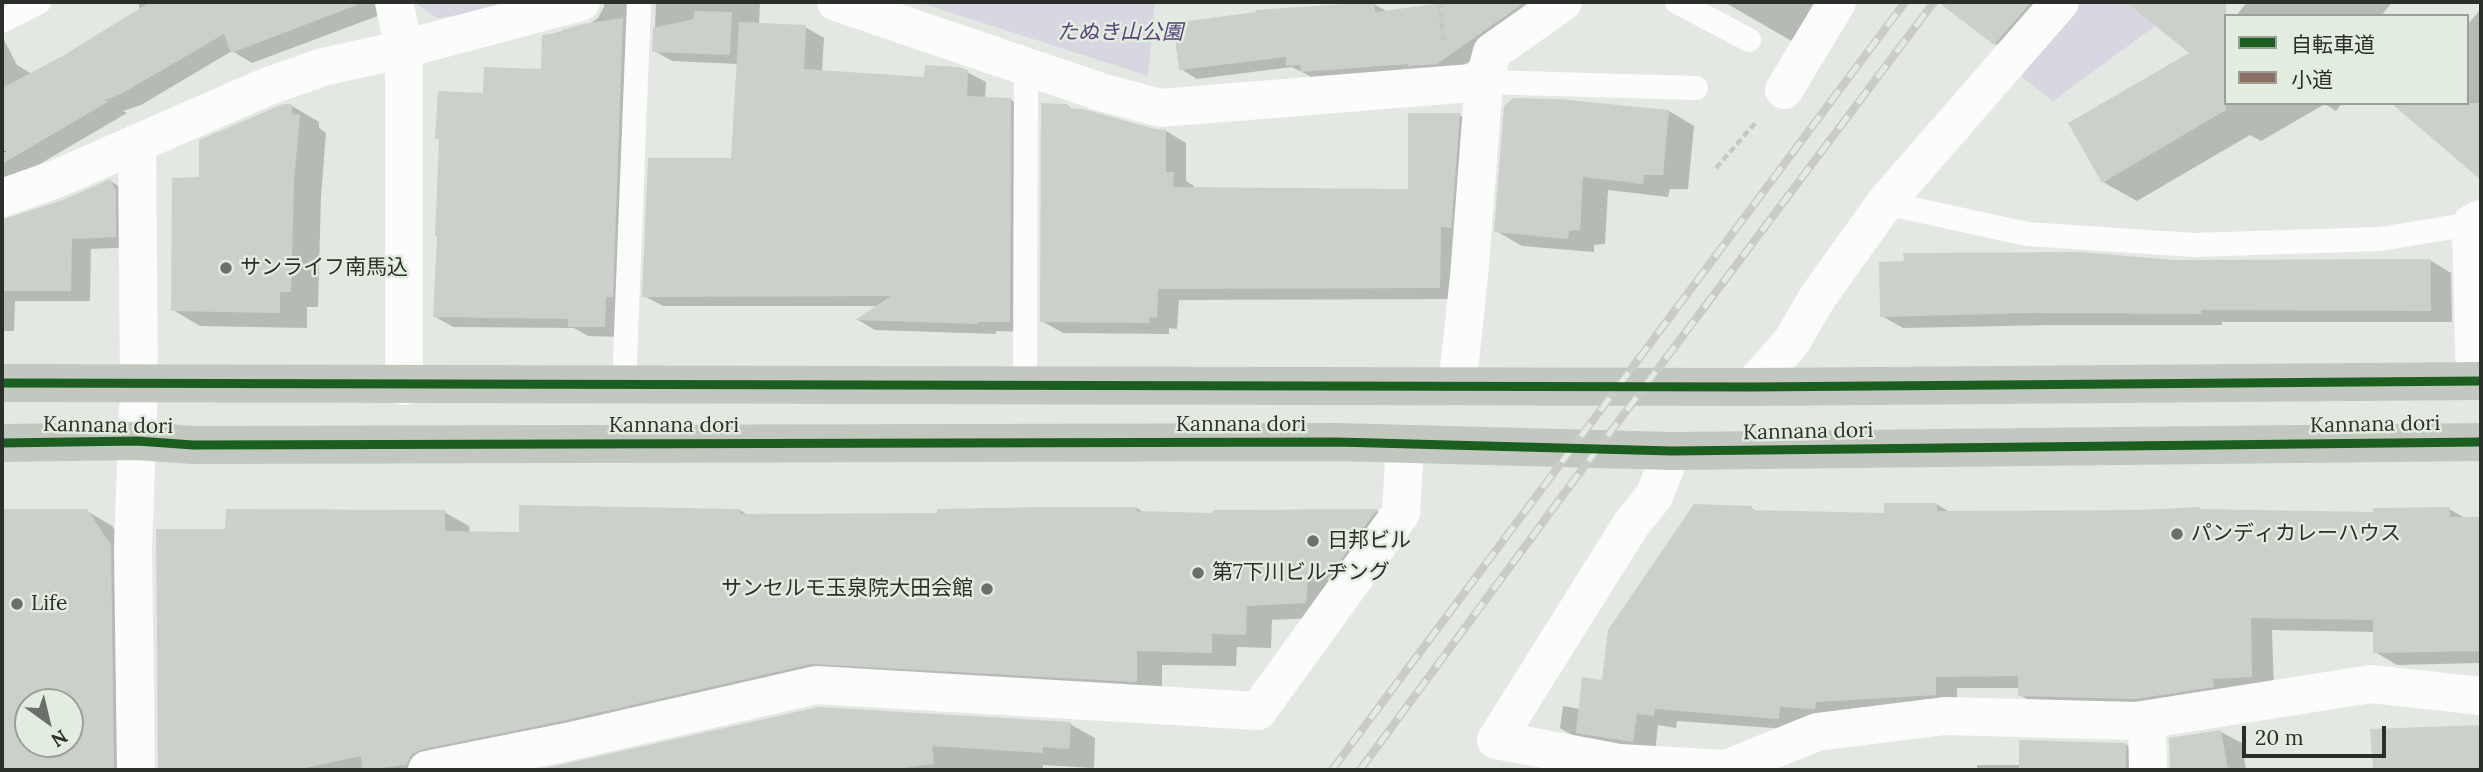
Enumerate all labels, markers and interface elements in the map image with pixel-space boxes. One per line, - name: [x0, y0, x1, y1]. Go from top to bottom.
- legend: [2224, 14, 2469, 105]
- park label: たぬき山公園: [1057, 20, 1183, 46]
- text: 自転車道: [2291, 31, 2375, 58]
- text: 小道: [2291, 66, 2333, 93]
- place label: サンライフ南馬込: [240, 255, 408, 281]
- marker: サンライフ南馬込: [218, 260, 234, 276]
- street label: Kannana dori: [2310, 411, 2440, 439]
- street label: Kannana dori: [43, 412, 173, 440]
- street label: Kannana dori: [1176, 412, 1306, 438]
- street label: Kannana dori: [609, 413, 739, 439]
- street label: Kannana dori: [1743, 418, 1873, 446]
- place label: パンディカレーハウス: [2191, 521, 2401, 547]
- marker: パンディカレーハウス: [2169, 526, 2185, 542]
- place label: 日邦ビル: [1327, 528, 1411, 554]
- marker: 日邦ビル: [1305, 533, 1321, 549]
- place label: 第7下川ビルヂング: [1212, 560, 1390, 586]
- marker: 第7下川ビルヂング: [1190, 565, 1206, 581]
- place label: サンセルモ玉泉院大田会館: [721, 576, 973, 602]
- marker: サンセルモ玉泉院大田会館: [979, 581, 995, 597]
- place label: Life: [31, 591, 67, 617]
- marker: Life: [9, 596, 25, 612]
- north arrow: [14, 688, 84, 758]
- scale bar: [2245, 712, 2388, 756]
- text: 20 m: [2255, 724, 2304, 751]
- text: N: [47, 725, 72, 753]

